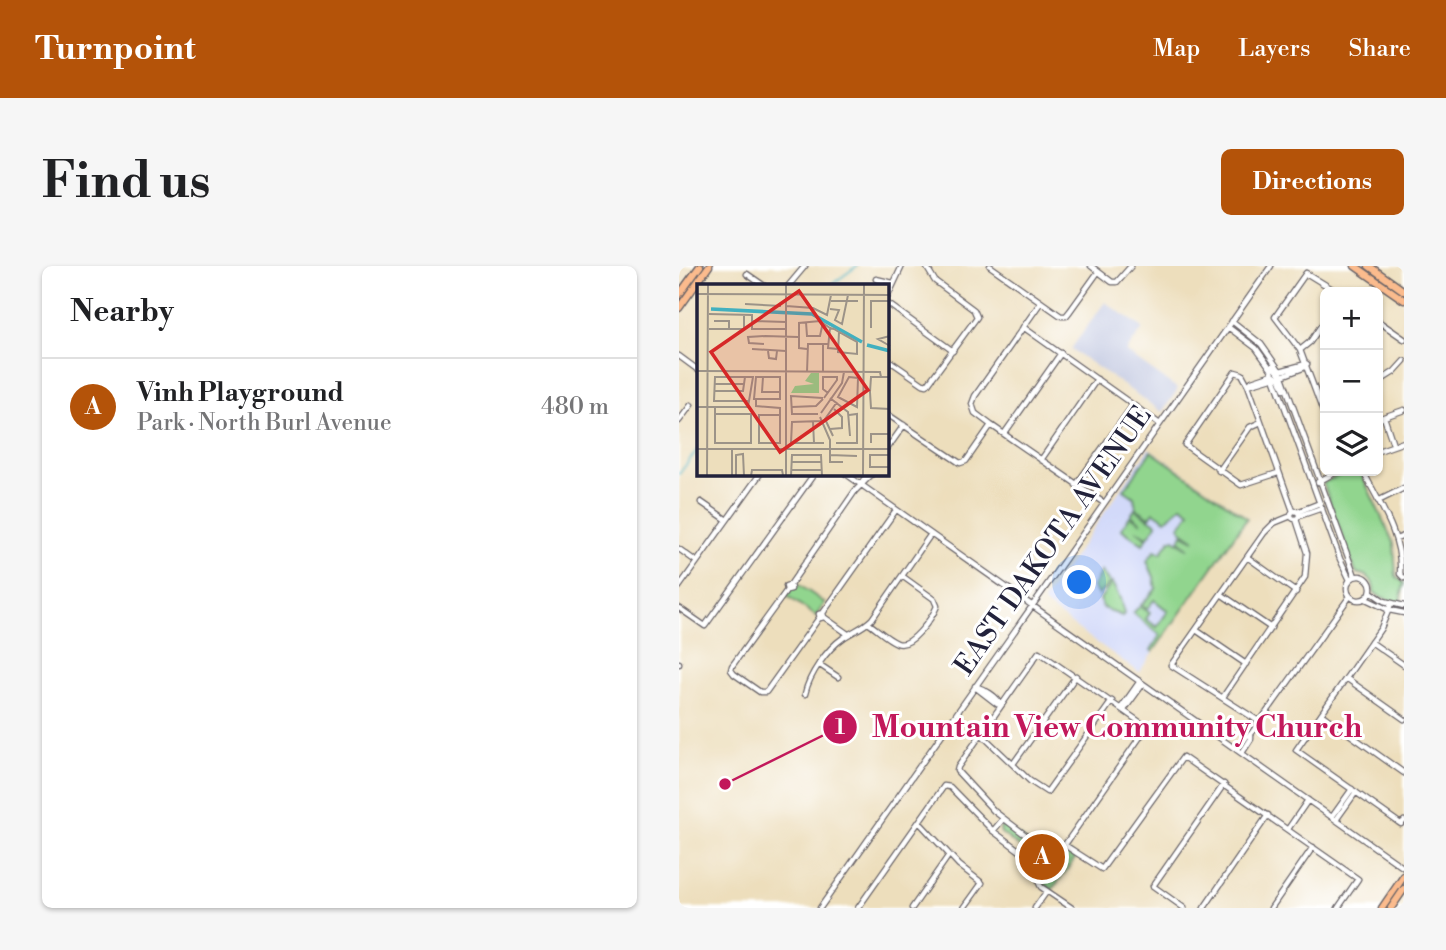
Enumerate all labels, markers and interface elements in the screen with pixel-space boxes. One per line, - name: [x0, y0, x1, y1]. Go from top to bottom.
- text: Turnpoint: [35, 29, 196, 70]
- text: Map: [1153, 34, 1200, 64]
- text: Layers: [1238, 34, 1310, 64]
- text: Share: [1348, 34, 1411, 64]
- button: Directions: [1221, 149, 1404, 215]
- text: Find us: [42, 152, 211, 213]
- inset map: [697, 284, 889, 476]
- map controls: [1320, 287, 1383, 476]
- button: +: [1320, 287, 1383, 350]
- text: Nearby: [70, 293, 174, 331]
- button: −: [1320, 350, 1383, 413]
- text: Vinh Playground: [137, 377, 344, 409]
- text: A: [85, 393, 101, 421]
- text: 480 m: [541, 393, 609, 421]
- street label: EAST DAKOTA AVENUE: [947, 399, 1160, 682]
- text: Park · North Burl Avenue: [137, 409, 392, 437]
- button: layers: [1320, 413, 1383, 476]
- your location: [1062, 565, 1096, 599]
- callout: Mountain View Community Church: [823, 701, 1376, 752]
- text: Mountain View Community Church: [872, 709, 1363, 747]
- text: 1: [835, 715, 845, 741]
- pin: A: [1019, 831, 1065, 883]

